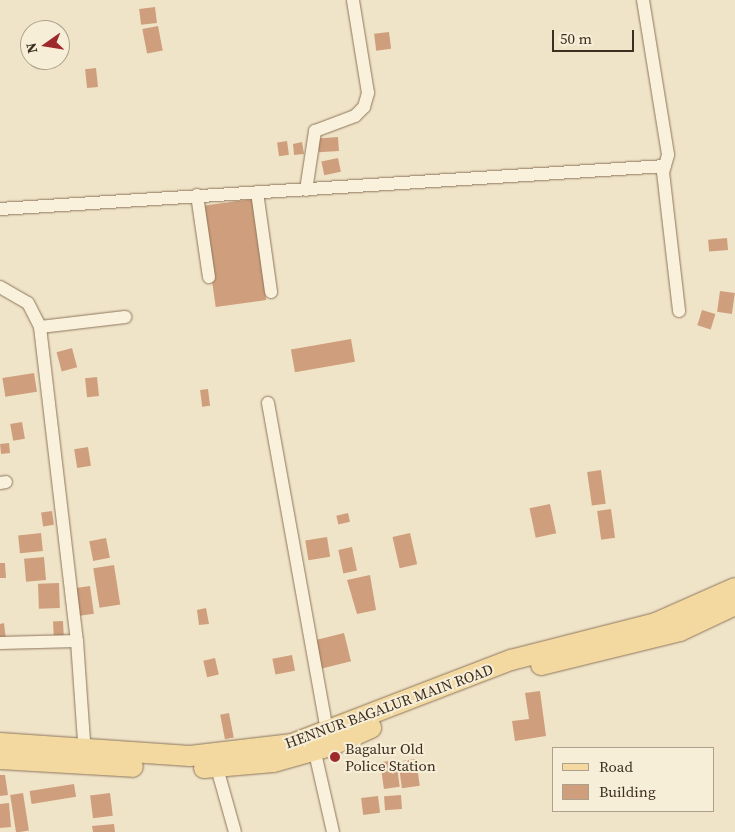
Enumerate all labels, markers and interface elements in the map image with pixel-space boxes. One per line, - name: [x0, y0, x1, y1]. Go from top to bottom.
- north arrow: [20, 20, 70, 70]
- scale bar: [555, 20, 638, 52]
- text: 50 m: [560, 28, 592, 49]
- text: N: [20, 41, 42, 55]
- street label: HENNUR BAGALUR MAIN ROAD: [282, 660, 496, 752]
- place label: Bagalur Old Police Station: [345, 739, 436, 774]
- legend: [552, 747, 715, 812]
- marker: Bagalur Old Police Station: [329, 751, 341, 763]
- text: Road: [599, 756, 633, 777]
- text: Building: [599, 781, 656, 802]

